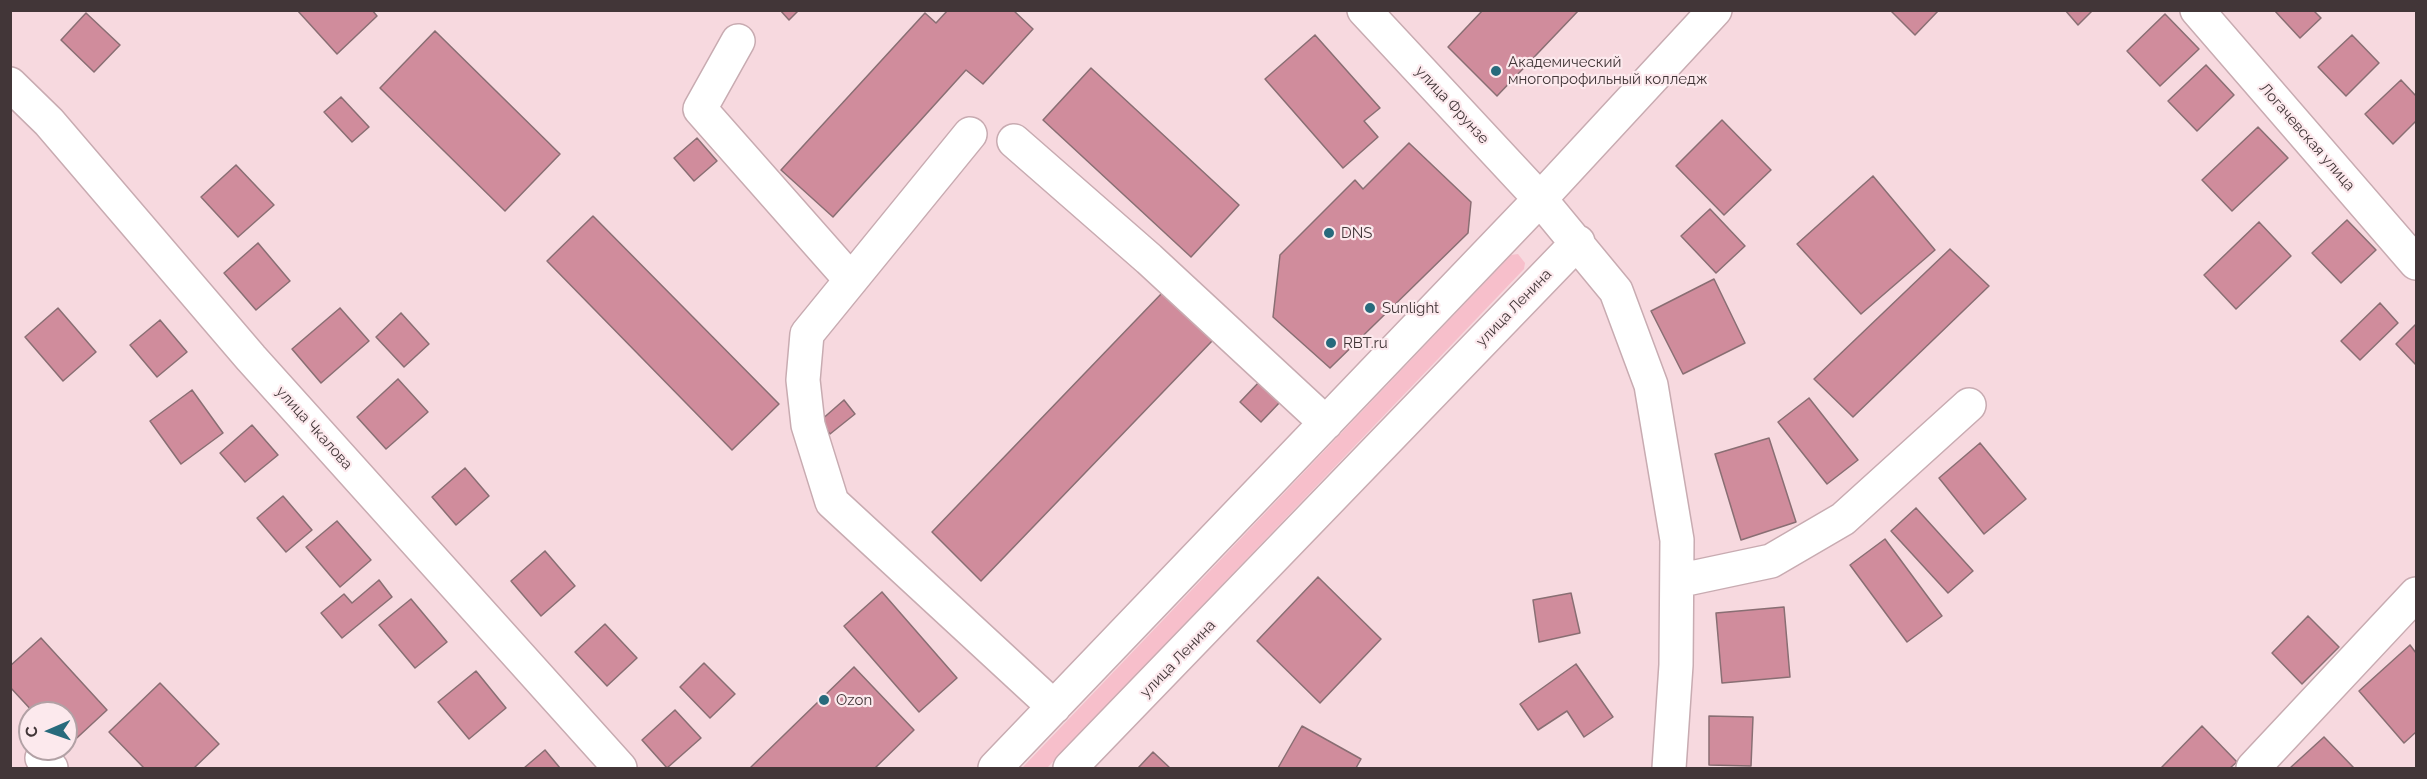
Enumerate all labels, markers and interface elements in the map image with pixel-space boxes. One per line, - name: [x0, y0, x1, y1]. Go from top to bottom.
- place label: Академический многопрофильный колледж: [1508, 53, 1707, 88]
- street label: улица Фрунзе: [1411, 62, 1493, 148]
- marker: Академический многопрофильный колледж: [1489, 64, 1503, 78]
- street label: Логачевская улица: [2255, 79, 2359, 195]
- place label: DNS: [1341, 224, 1372, 242]
- marker: DNS: [1322, 226, 1336, 240]
- street label: улица Ленина: [1473, 266, 1555, 350]
- place label: Sunlight: [1382, 299, 1439, 317]
- marker: Sunlight: [1363, 301, 1377, 315]
- place label: RBT.ru: [1343, 334, 1388, 352]
- marker: RBT.ru: [1324, 336, 1338, 350]
- street label: улица Чкалова: [272, 383, 356, 473]
- street label: улица Ленина: [1137, 617, 1219, 701]
- place label: Ozon: [836, 691, 872, 709]
- marker: Ozon: [817, 693, 831, 707]
- north arrow: [18, 701, 78, 761]
- text: С: [22, 726, 41, 737]

